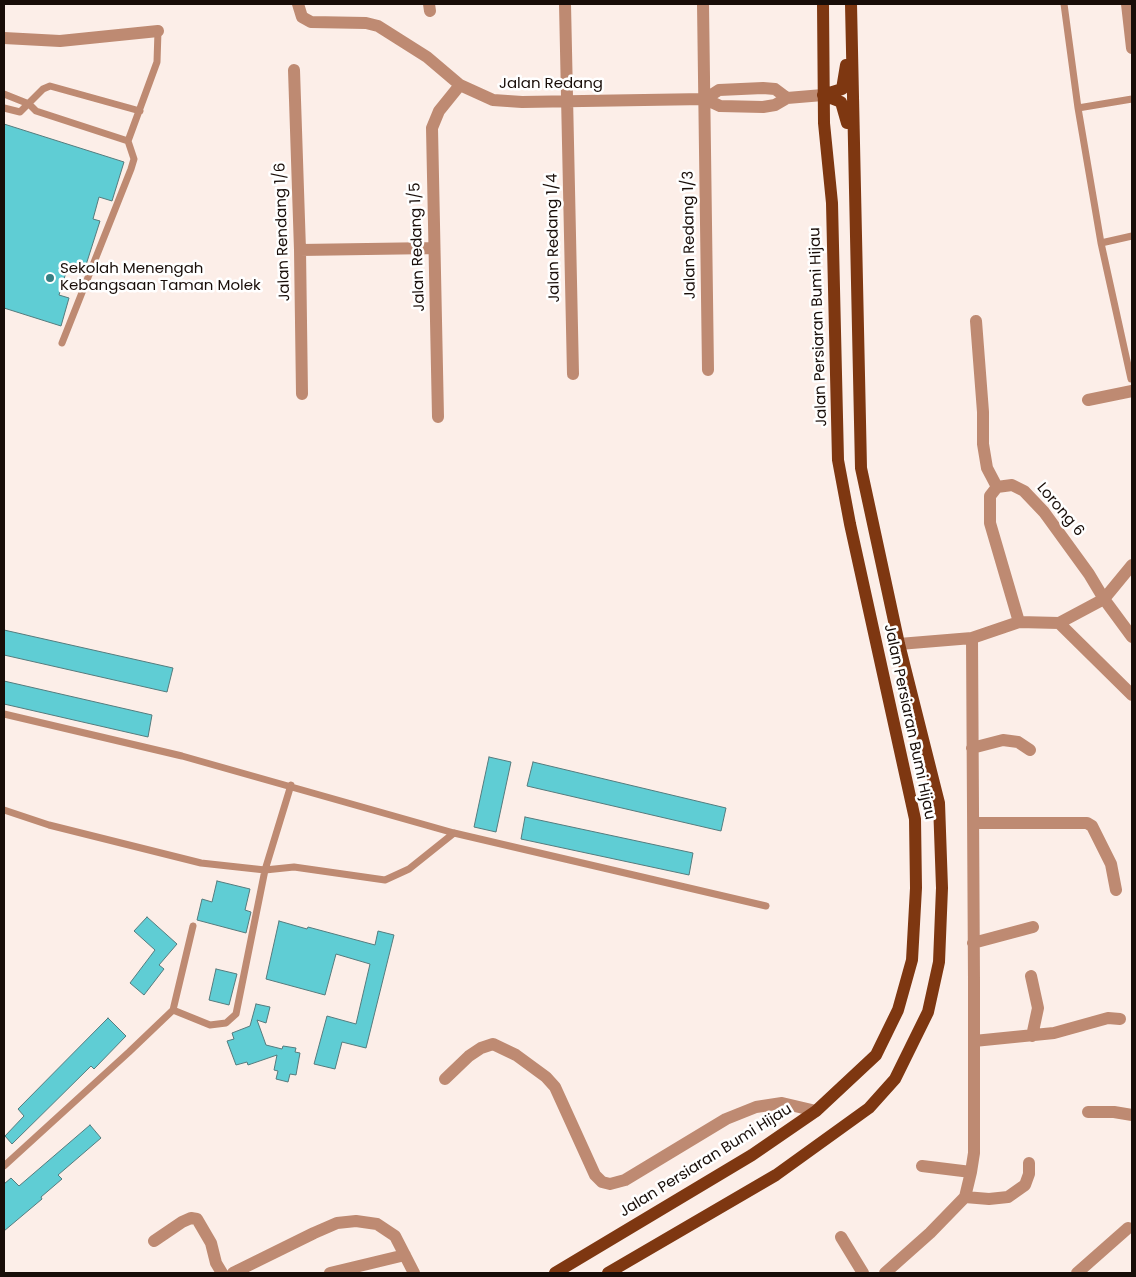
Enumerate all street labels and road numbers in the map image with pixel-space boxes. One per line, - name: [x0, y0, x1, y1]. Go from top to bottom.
- street label: Jalan Redang: [499, 75, 603, 93]
- street label: Jalan Rendang 1/6: [272, 162, 294, 302]
- street label: Jalan Redang 1/3: [680, 170, 700, 300]
- street label: Jalan Redang 1/4: [544, 173, 564, 303]
- street label: Jalan Redang 1/5: [407, 182, 429, 312]
- street label: Jalan Persiaran Bumi Hijau: [807, 227, 831, 427]
- street label: Lorong 6: [1032, 479, 1088, 541]
- street label: Jalan Persiaran Bumi Hijau: [879, 623, 939, 821]
- street label: Jalan Persiaran Bumi Hijau: [617, 1100, 795, 1222]

